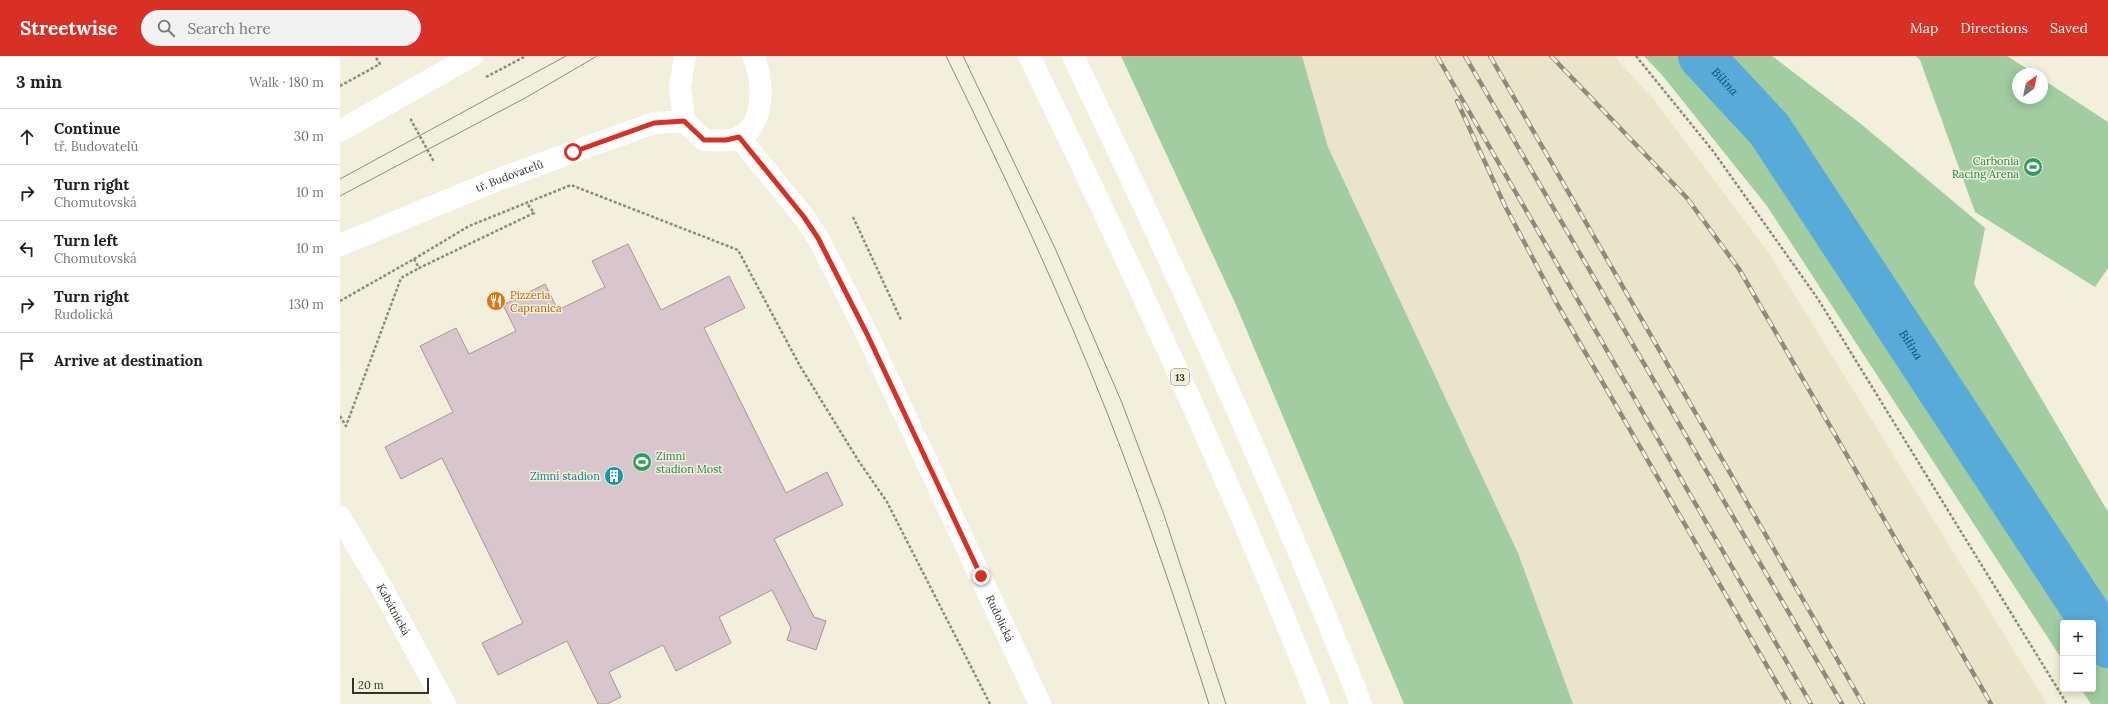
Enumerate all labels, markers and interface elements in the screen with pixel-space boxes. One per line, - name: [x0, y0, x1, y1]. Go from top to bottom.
- search box: [141, 10, 421, 46]
- text: Streetwise: [20, 16, 117, 40]
- icon: search: [155, 17, 177, 39]
- text: Search here: [187, 19, 271, 38]
- text: Map: [1910, 19, 1938, 37]
- text: Directions: [1960, 19, 2028, 37]
- text: Saved: [2050, 19, 2088, 37]
- water label: Bílina: [1709, 64, 1742, 99]
- north arrow: [2012, 68, 2048, 104]
- text: 3 min: [16, 71, 62, 93]
- text: Walk · 180 m: [249, 74, 324, 91]
- text: Continue: [54, 119, 120, 138]
- icon: ahead: [16, 126, 38, 148]
- text: 30 m: [294, 128, 324, 145]
- text: tř. Budovatelů: [54, 138, 138, 155]
- route start: [564, 143, 582, 161]
- place label: Carbonia Racing Arena: [1952, 154, 2019, 181]
- street label: tř. Budovatelů: [473, 156, 546, 195]
- sports icon: Carbonia Racing Arena: [2022, 156, 2044, 178]
- text: Turn right: [54, 175, 130, 194]
- icon: right: [16, 182, 38, 204]
- text: 10 m: [296, 184, 324, 201]
- text: Chomutovská: [54, 194, 137, 211]
- text: Turn left: [54, 231, 118, 250]
- icon: left: [16, 238, 38, 260]
- text: 10 m: [296, 240, 324, 257]
- text: Chomutovská: [54, 250, 137, 267]
- text: Turn right: [54, 287, 130, 306]
- place label: Pizzeria Capranica: [510, 288, 562, 315]
- restaurant icon: Pizzeria Capranica: [485, 290, 507, 312]
- icon: right: [16, 294, 38, 316]
- text: 130 m: [289, 296, 324, 313]
- text: Rudolická: [54, 306, 113, 323]
- water label: Bílina: [1896, 327, 1927, 363]
- icon: arrive: [16, 350, 38, 372]
- text: Arrive at destination: [54, 351, 203, 370]
- road number: 13: [1171, 369, 1189, 385]
- place label: Zimni stadion Most: [656, 449, 723, 476]
- sports icon: Zimni stadion Most: [631, 451, 653, 473]
- building icon: Zimní stadion: [603, 465, 625, 487]
- place label: Zimní stadion: [530, 469, 600, 483]
- route end: [972, 567, 990, 585]
- street label: Kabátnická: [374, 581, 414, 638]
- street label: Rudolická: [983, 593, 1017, 644]
- map controls: [2060, 620, 2096, 692]
- button: +: [2060, 620, 2096, 656]
- button: −: [2060, 656, 2096, 692]
- scale bar: [352, 676, 429, 695]
- text: 20 m: [358, 678, 383, 692]

